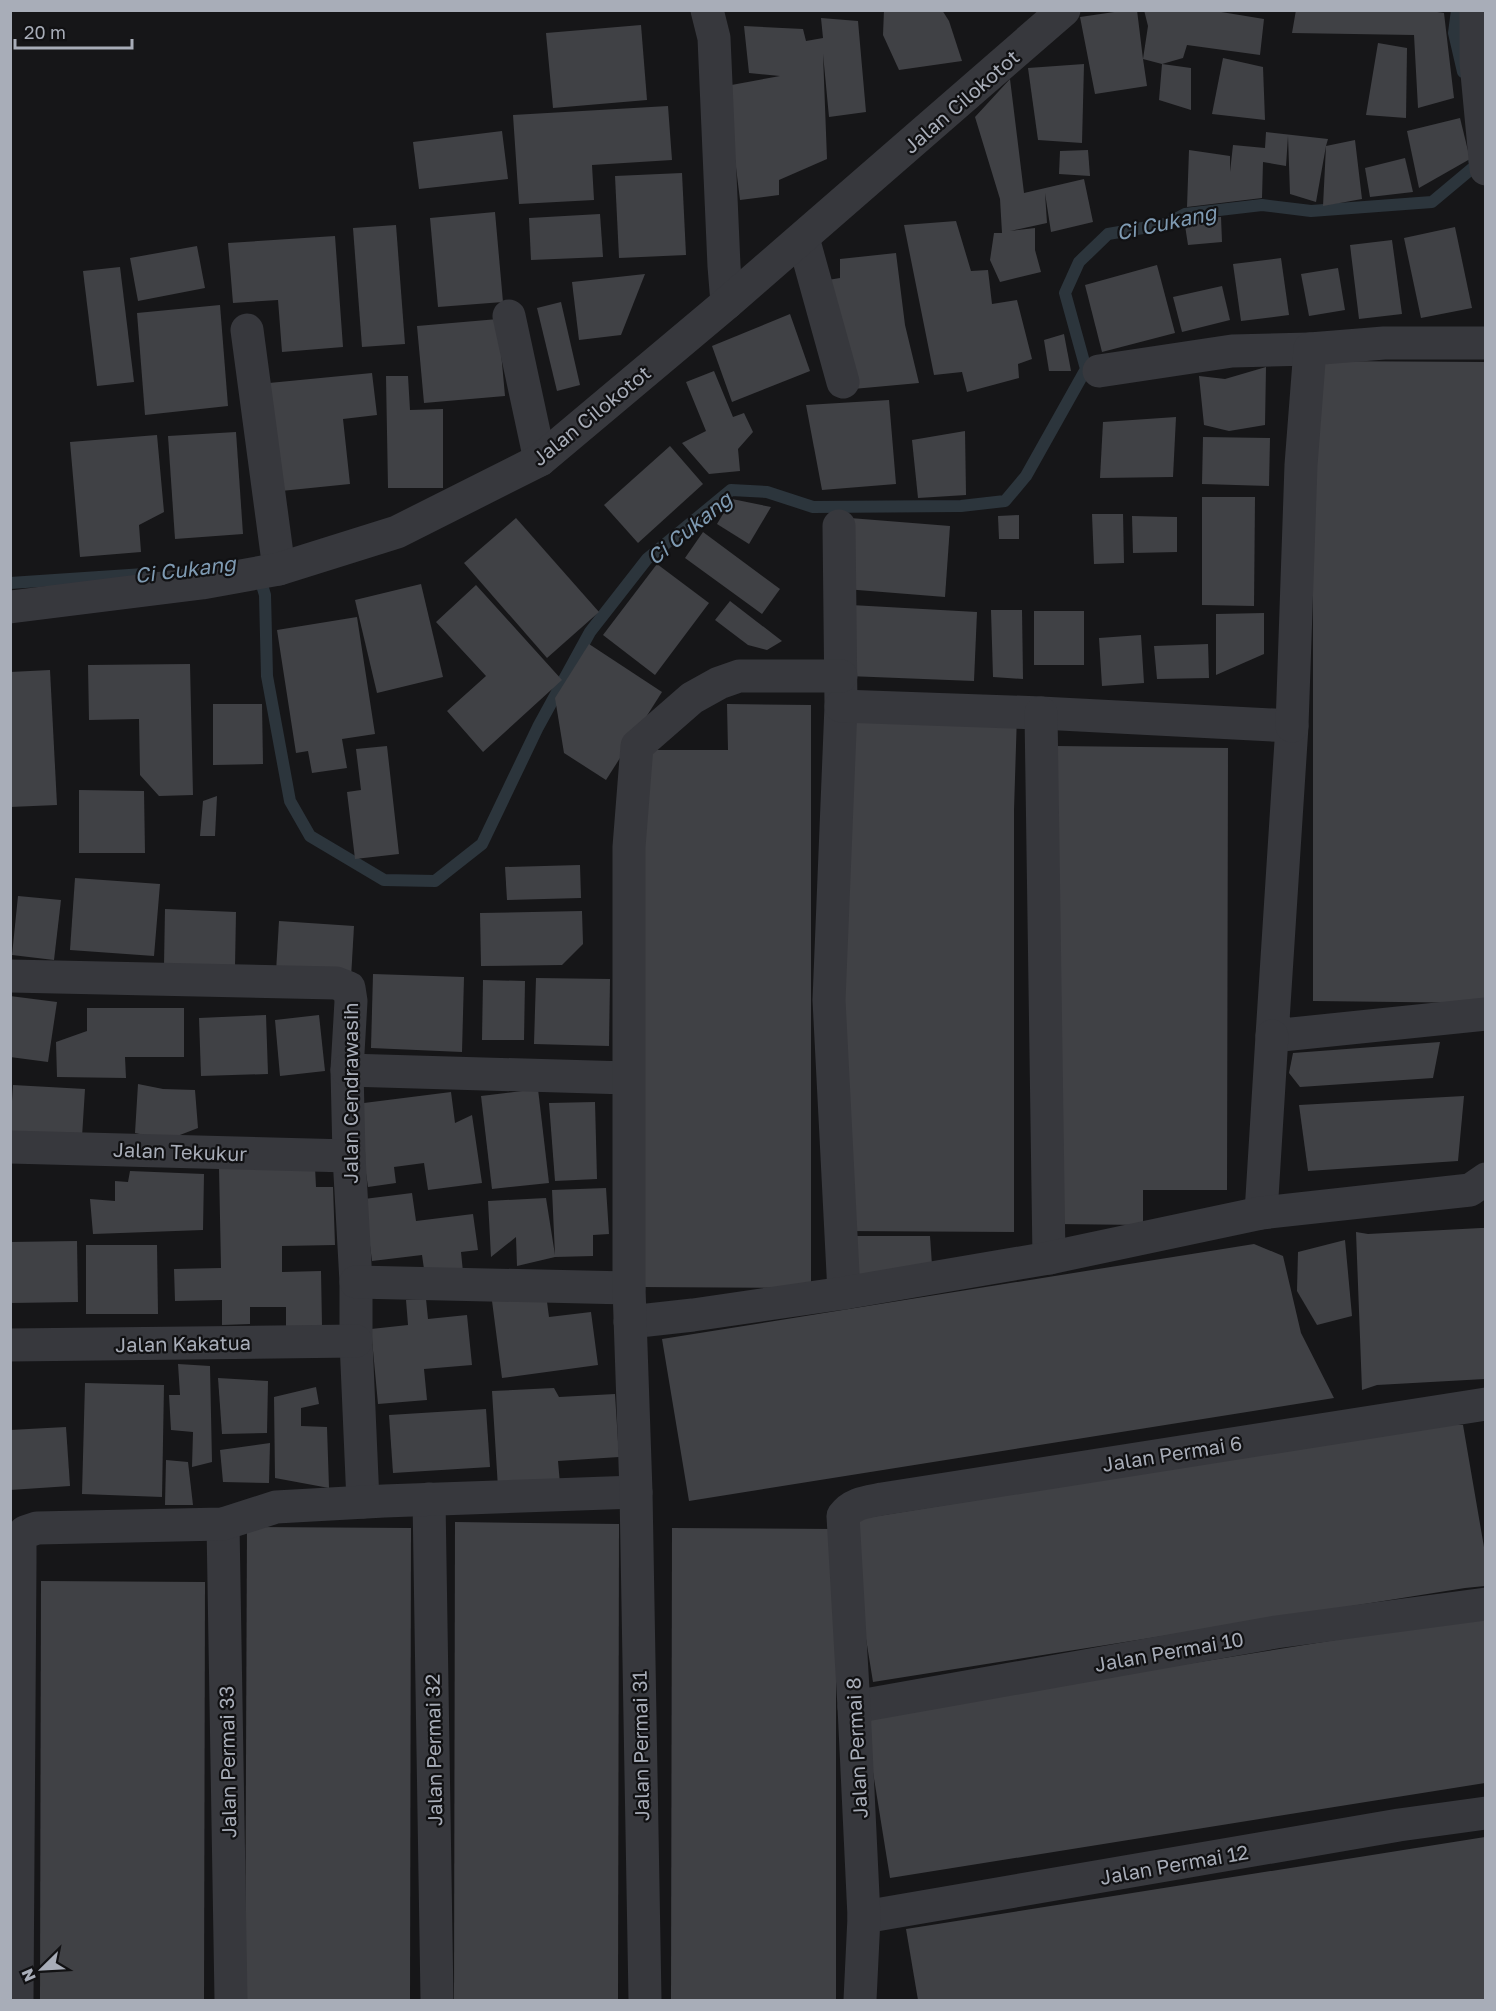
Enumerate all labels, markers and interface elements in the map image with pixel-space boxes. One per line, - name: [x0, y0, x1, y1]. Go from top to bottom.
- scale bar: [15, 12, 132, 50]
- text: 20 m: [24, 21, 66, 43]
- street label: Jalan Cilokotot: [898, 44, 1024, 158]
- water label: Ci Cukang: [1114, 198, 1220, 245]
- street label: Jalan Cilokotot: [527, 360, 655, 470]
- water label: Ci Cukang: [641, 485, 738, 570]
- water label: Ci Cukang: [133, 550, 239, 588]
- street label: Jalan Cendrawasih: [338, 1002, 362, 1184]
- street label: Jalan Tekukur: [113, 1137, 248, 1165]
- street label: Jalan Kakatua: [115, 1330, 251, 1356]
- street label: Jalan Permai 6: [1100, 1430, 1244, 1476]
- street label: Jalan Permai 10: [1092, 1626, 1246, 1676]
- street label: Jalan Permai 31: [627, 1670, 653, 1821]
- street label: Jalan Permai 32: [420, 1674, 446, 1826]
- street label: Jalan Permai 8: [840, 1677, 872, 1819]
- street label: Jalan Permai 33: [214, 1686, 240, 1838]
- street label: Jalan Permai 12: [1098, 1839, 1250, 1889]
- north arrow: [12, 1939, 72, 1999]
- text: N: [17, 1965, 40, 1985]

